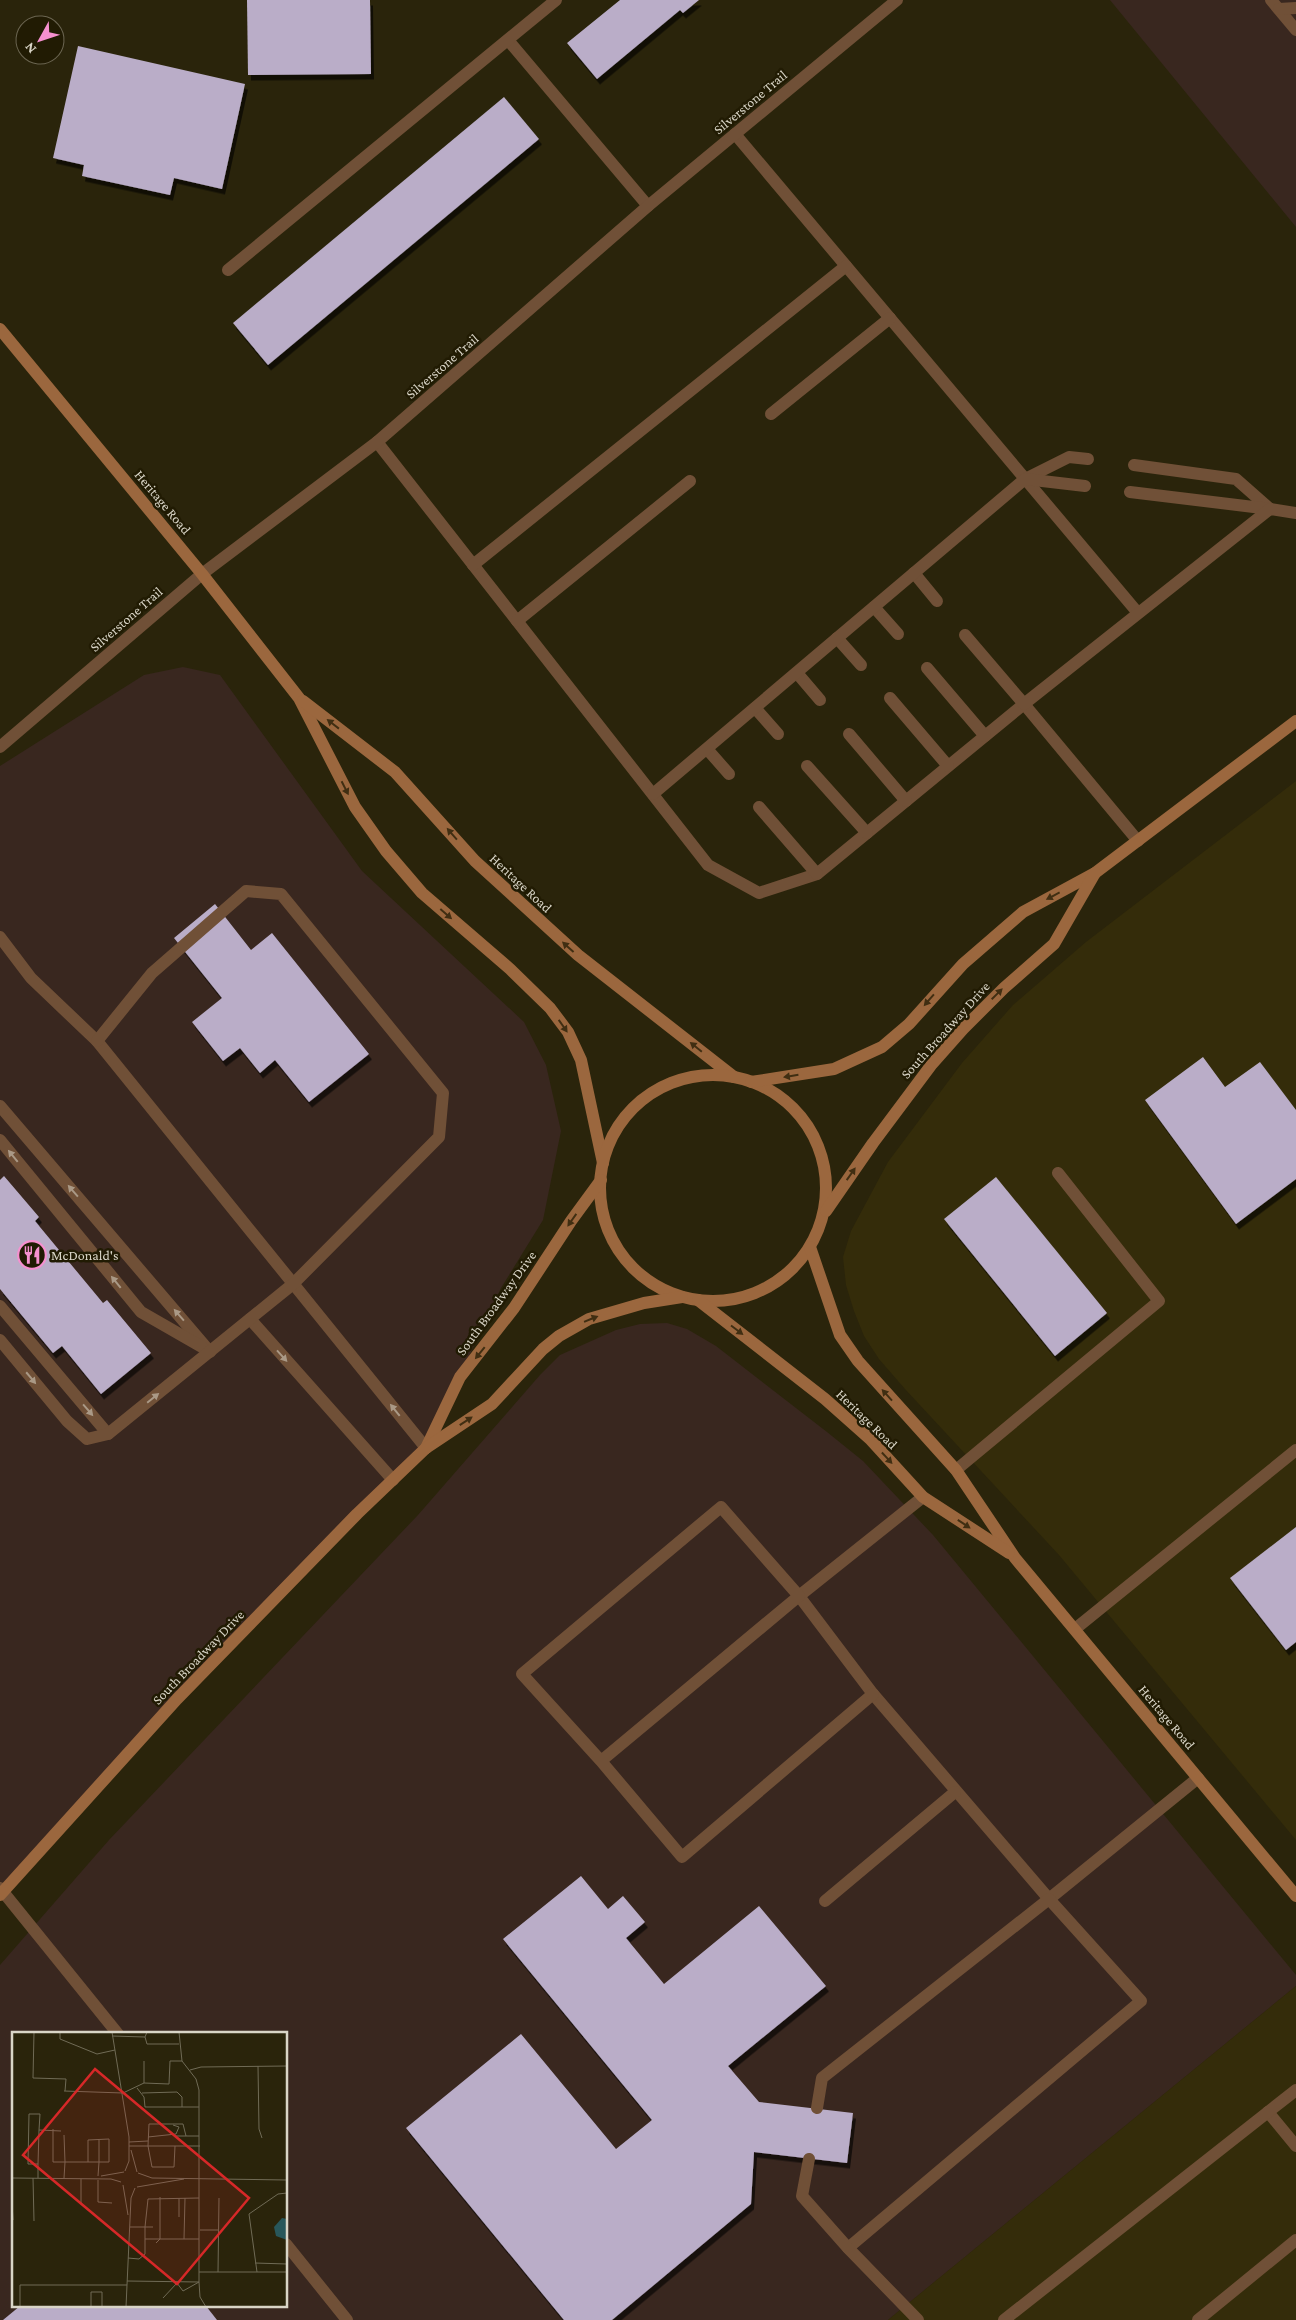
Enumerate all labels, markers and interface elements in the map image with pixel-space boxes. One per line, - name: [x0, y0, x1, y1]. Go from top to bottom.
- north arrow: [15, 15, 65, 65]
- text: N: [21, 39, 39, 57]
- street label: Silverstone Trail: [710, 67, 790, 137]
- street label: Silverstone Trail: [403, 330, 482, 402]
- street label: Heritage Road: [132, 467, 195, 538]
- street label: Silverstone Trail: [87, 583, 166, 655]
- one-way arrow: [326, 719, 340, 729]
- one-way arrow: [341, 781, 349, 795]
- one-way arrow: [446, 828, 458, 840]
- street label: Heritage Road: [487, 850, 556, 916]
- one-way arrow: [1046, 892, 1059, 901]
- one-way arrow: [440, 908, 453, 919]
- one-way arrow: [563, 941, 575, 953]
- street label: South Broadway Drive: [897, 978, 993, 1082]
- one-way arrow: [991, 988, 1003, 1000]
- one-way arrow: [924, 994, 935, 1007]
- one-way arrow: [558, 1019, 568, 1033]
- one-way arrow: [690, 1041, 703, 1052]
- one-way arrow: [783, 1072, 799, 1080]
- one-way arrow: [8, 1150, 19, 1163]
- one-way arrow: [846, 1167, 856, 1181]
- one-way arrow: [68, 1185, 79, 1197]
- one-way arrow: [567, 1213, 577, 1227]
- restaurant icon: McDonald's: [17, 1240, 47, 1270]
- place label: McDonald's: [51, 1247, 118, 1263]
- street label: South Broadway Drive: [453, 1248, 539, 1358]
- one-way arrow: [111, 1276, 122, 1289]
- one-way arrow: [173, 1308, 184, 1321]
- one-way arrow: [584, 1315, 599, 1323]
- one-way arrow: [730, 1325, 744, 1335]
- one-way arrow: [474, 1346, 485, 1359]
- one-way arrow: [276, 1349, 288, 1361]
- one-way arrow: [26, 1371, 37, 1384]
- street label: Heritage Road: [833, 1386, 901, 1453]
- one-way arrow: [881, 1390, 893, 1402]
- one-way arrow: [146, 1392, 159, 1403]
- one-way arrow: [82, 1403, 93, 1416]
- one-way arrow: [389, 1404, 400, 1417]
- one-way arrow: [460, 1416, 473, 1426]
- one-way arrow: [881, 1451, 893, 1463]
- one-way arrow: [957, 1519, 971, 1529]
- street label: South Broadway Drive: [149, 1606, 247, 1708]
- street label: Heritage Road: [1136, 1682, 1199, 1753]
- inset map: [12, 2032, 288, 2308]

